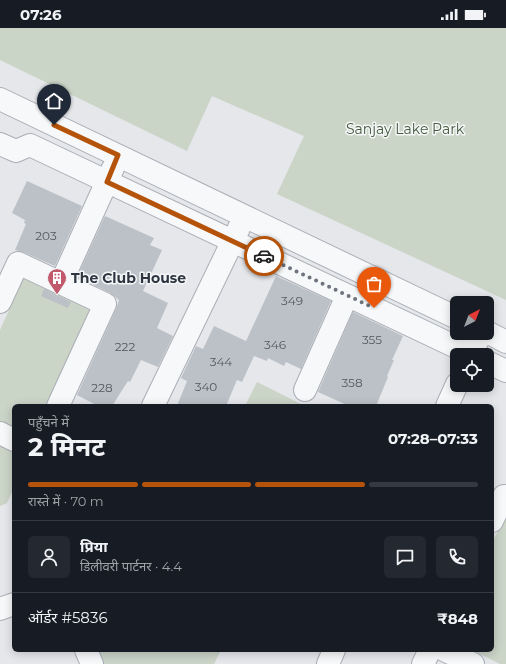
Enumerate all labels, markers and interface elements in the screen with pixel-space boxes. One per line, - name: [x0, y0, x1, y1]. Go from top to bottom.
- text: 07:26: [20, 5, 61, 24]
- pin: [37, 84, 71, 125]
- icon: home: [43, 90, 65, 112]
- park label: Sanjay Lake Park: [346, 120, 465, 138]
- house number: 203: [35, 228, 57, 243]
- courier: [244, 236, 284, 276]
- icon: car: [253, 245, 275, 267]
- building icon: The Club House: [46, 267, 68, 295]
- pin: [357, 267, 391, 308]
- place label: The Club House: [71, 269, 186, 287]
- icon: bag: [363, 273, 385, 295]
- house number: 349: [281, 293, 303, 308]
- north arrow: [450, 296, 494, 340]
- map controls: [450, 296, 494, 392]
- house number: 355: [362, 332, 382, 347]
- house number: 346: [264, 337, 286, 352]
- house number: 222: [115, 339, 135, 354]
- button: locate: [450, 348, 494, 392]
- house number: 344: [210, 354, 232, 369]
- house number: 358: [341, 375, 363, 390]
- house number: 340: [195, 379, 217, 394]
- house number: 228: [91, 380, 113, 395]
- text: पहुँचने में: [28, 414, 69, 430]
- text: 07:28–07:33: [388, 429, 478, 448]
- text: 2 मिनट: [28, 431, 105, 463]
- text: रास्ते में · 70 m: [28, 493, 104, 509]
- button: person: [28, 536, 70, 578]
- button: chat: [384, 536, 426, 578]
- button: phone: [436, 536, 478, 578]
- text: प्रिया: [80, 537, 108, 556]
- text: डिलीवरी पार्टनर · 4.4: [80, 558, 182, 574]
- text: ऑर्डर #5836: [28, 608, 108, 627]
- text: ₹848: [437, 609, 478, 628]

